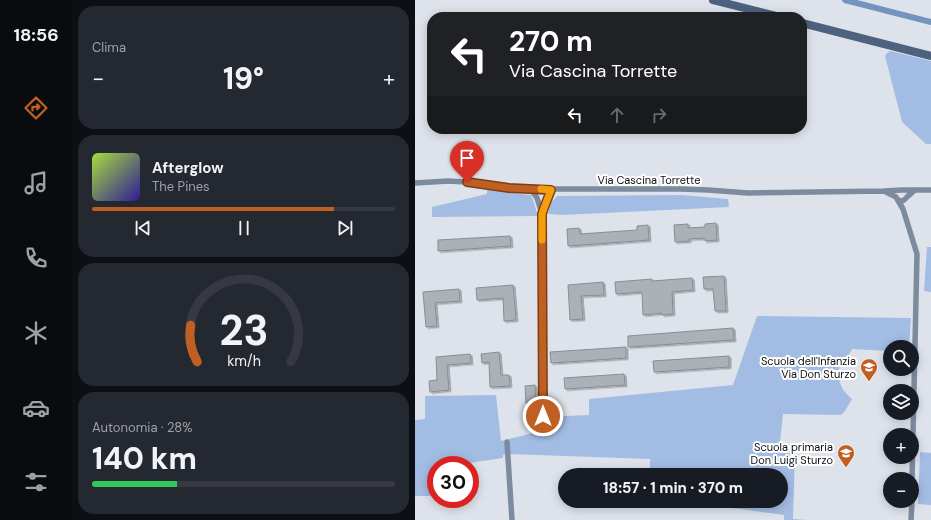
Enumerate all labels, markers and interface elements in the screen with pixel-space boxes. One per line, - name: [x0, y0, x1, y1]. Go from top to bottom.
- text: 18:56: [13, 23, 59, 47]
- text: 270 m: [509, 23, 592, 60]
- icon: left: [443, 28, 495, 80]
- text: Clima: [92, 39, 126, 56]
- text: 19°: [223, 59, 264, 98]
- text: Via Cascina Torrette: [509, 59, 677, 83]
- text: −: [92, 64, 104, 93]
- text: +: [383, 64, 395, 93]
- icon: directions: [22, 94, 50, 122]
- icon: left: [564, 104, 586, 126]
- icon: ahead: [606, 104, 628, 126]
- icon: right: [648, 104, 670, 126]
- pin: [450, 141, 484, 182]
- icon: arrive: [456, 147, 478, 169]
- text: Afterglow: [152, 158, 224, 178]
- icon: music: [22, 169, 50, 197]
- street label: Via Cascina Torrette: [598, 173, 700, 187]
- text: The Pines: [152, 178, 210, 195]
- icon: previous: [132, 217, 154, 239]
- icon: pause: [233, 217, 255, 239]
- icon: next: [334, 217, 356, 239]
- icon: phone: [22, 244, 50, 272]
- text: 23: [219, 304, 268, 358]
- icon: climate: [22, 319, 50, 347]
- map controls: [883, 340, 919, 508]
- button: search: [883, 340, 919, 376]
- text: km/h: [227, 352, 260, 370]
- place label: Scuola dell'Infanzia Via Don Sturzo: [761, 354, 856, 381]
- school or university icon: Scuola dell'Infanzia Via Don Sturzo: [859, 357, 879, 382]
- button: layers: [883, 384, 919, 420]
- icon: car: [22, 394, 50, 422]
- position arrow: [522, 395, 564, 437]
- text: Autonomia · 28%: [92, 419, 192, 436]
- button: +: [883, 428, 919, 464]
- text: 140 km: [92, 439, 197, 478]
- place label: Scuola primaria Don Luigi Sturzo: [751, 440, 833, 467]
- school or university icon: Scuola primaria Don Luigi Sturzo: [836, 443, 856, 468]
- speed limit sign: 30: [427, 456, 479, 508]
- icon: filters: [22, 468, 50, 496]
- button: −: [883, 472, 919, 508]
- text: 18:57 · 1 min · 370 m: [603, 478, 743, 498]

